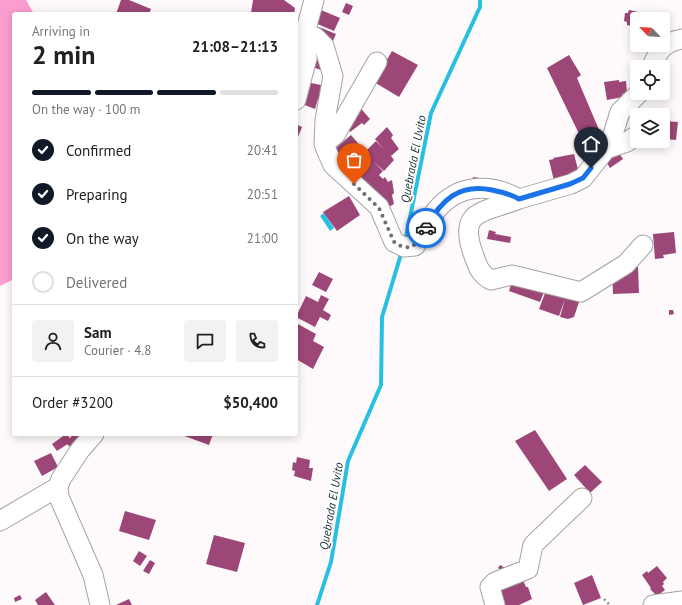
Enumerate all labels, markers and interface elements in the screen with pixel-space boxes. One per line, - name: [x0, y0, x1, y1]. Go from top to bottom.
- north arrow: [630, 12, 670, 52]
- map controls: [630, 12, 670, 148]
- text: Arriving in: [32, 23, 90, 40]
- text: 21:08–21:13: [192, 37, 278, 56]
- text: 2 min: [32, 38, 95, 71]
- button: locate: [630, 60, 670, 100]
- text: On the way · 100 m: [32, 101, 140, 118]
- button: layers: [630, 108, 670, 148]
- water label: Quebrada El Uvito: [397, 114, 429, 204]
- pin: [574, 127, 608, 168]
- icon: home: [580, 133, 602, 155]
- icon: check: [32, 139, 54, 161]
- text: Confirmed: [66, 141, 131, 160]
- text: 20:41: [247, 142, 278, 159]
- pin: [337, 143, 371, 184]
- icon: bag: [343, 149, 365, 171]
- icon: check: [32, 183, 54, 205]
- text: Preparing: [66, 185, 128, 204]
- text: 20:51: [247, 186, 278, 203]
- courier: [406, 208, 446, 248]
- icon: car: [415, 217, 437, 239]
- icon: check: [32, 227, 54, 249]
- text: On the way: [66, 229, 139, 248]
- text: 21:00: [247, 230, 278, 247]
- text: Delivered: [66, 273, 127, 292]
- button: person: [32, 320, 74, 362]
- button: chat: [184, 320, 226, 362]
- button: phone: [236, 320, 278, 362]
- text: Sam: [84, 323, 111, 342]
- text: Courier · 4.8: [84, 342, 151, 359]
- text: Order #3200: [32, 393, 113, 412]
- text: $50,400: [223, 393, 278, 412]
- water label: Quebrada El Uvito: [316, 461, 346, 551]

